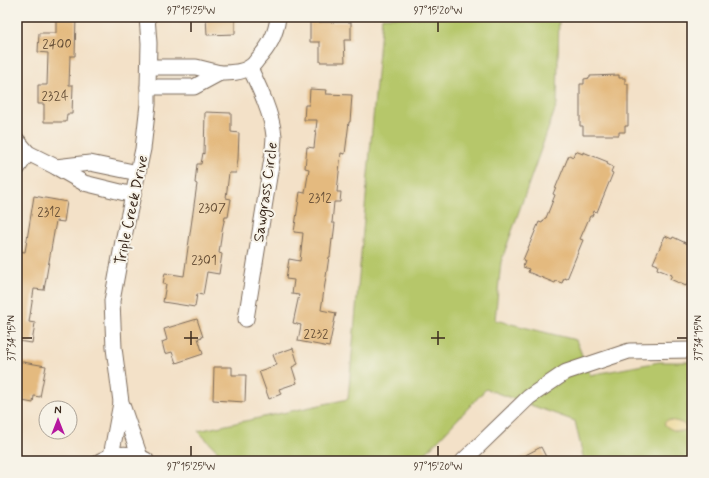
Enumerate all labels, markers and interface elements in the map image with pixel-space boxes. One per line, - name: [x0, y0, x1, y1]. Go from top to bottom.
- text: 97°15'25"W: [167, 4, 215, 18]
- text: 97°15'20"W: [414, 4, 462, 18]
- house number: 2400: [42, 36, 72, 53]
- house number: 2324: [41, 88, 69, 105]
- street label: Sawgrass Circle: [249, 141, 284, 243]
- street label: Triple Creek Drive: [111, 153, 153, 267]
- house number: 2312: [308, 190, 332, 207]
- house number: 2307: [198, 200, 226, 217]
- house number: 2312: [37, 204, 61, 221]
- house number: 2301: [191, 252, 217, 269]
- text: 37°34'15"N: [5, 315, 19, 361]
- text: 37°34'15"N: [692, 315, 706, 361]
- house number: 2232: [304, 326, 329, 343]
- north arrow: [38, 400, 78, 440]
- text: N: [54, 404, 62, 418]
- text: 97°15'25"W: [167, 460, 215, 474]
- text: 97°15'20"W: [414, 460, 462, 474]

